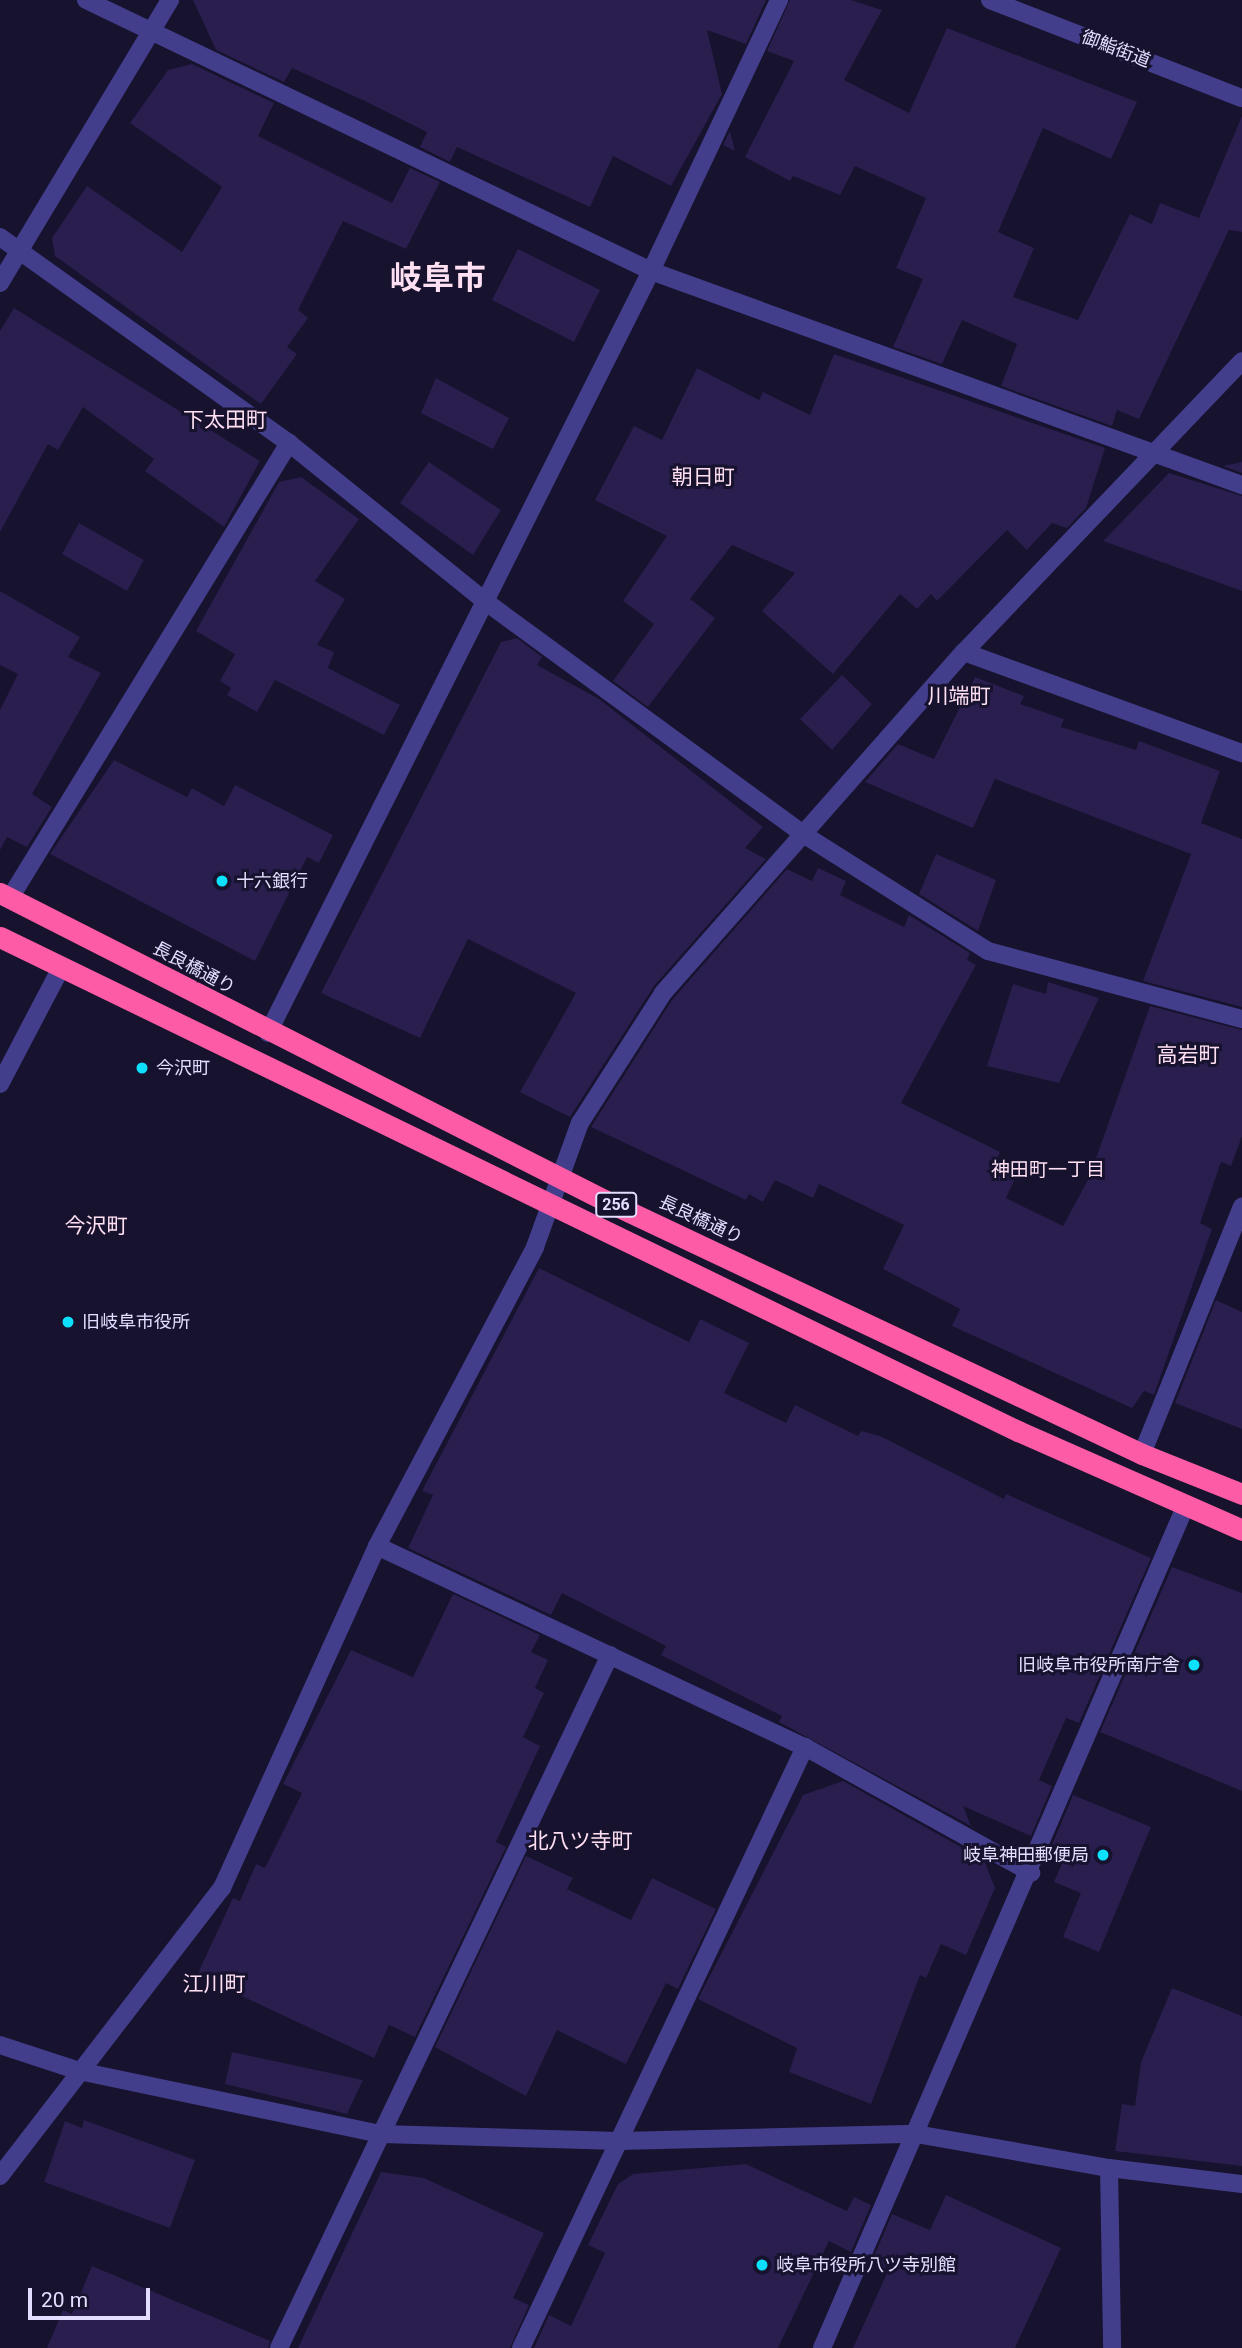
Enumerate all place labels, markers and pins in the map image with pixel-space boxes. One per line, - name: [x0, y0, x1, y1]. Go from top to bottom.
- place label: 十六銀行: [236, 870, 308, 892]
- marker: 十六銀行: [214, 873, 230, 889]
- place label: 今沢町: [156, 1057, 210, 1079]
- marker: 今沢町: [134, 1060, 150, 1076]
- place label: 旧岐阜市役所: [82, 1311, 190, 1333]
- marker: 旧岐阜市役所: [60, 1314, 76, 1330]
- place label: 旧岐阜市役所南庁舎: [1018, 1654, 1180, 1676]
- marker: 旧岐阜市役所南庁舎: [1186, 1657, 1202, 1673]
- place label: 岐阜神田郵便局: [963, 1844, 1089, 1866]
- marker: 岐阜神田郵便局: [1095, 1847, 1111, 1863]
- place label: 岐阜市役所八ツ寺別館: [776, 2254, 956, 2276]
- marker: 岐阜市役所八ツ寺別館: [754, 2257, 770, 2273]

